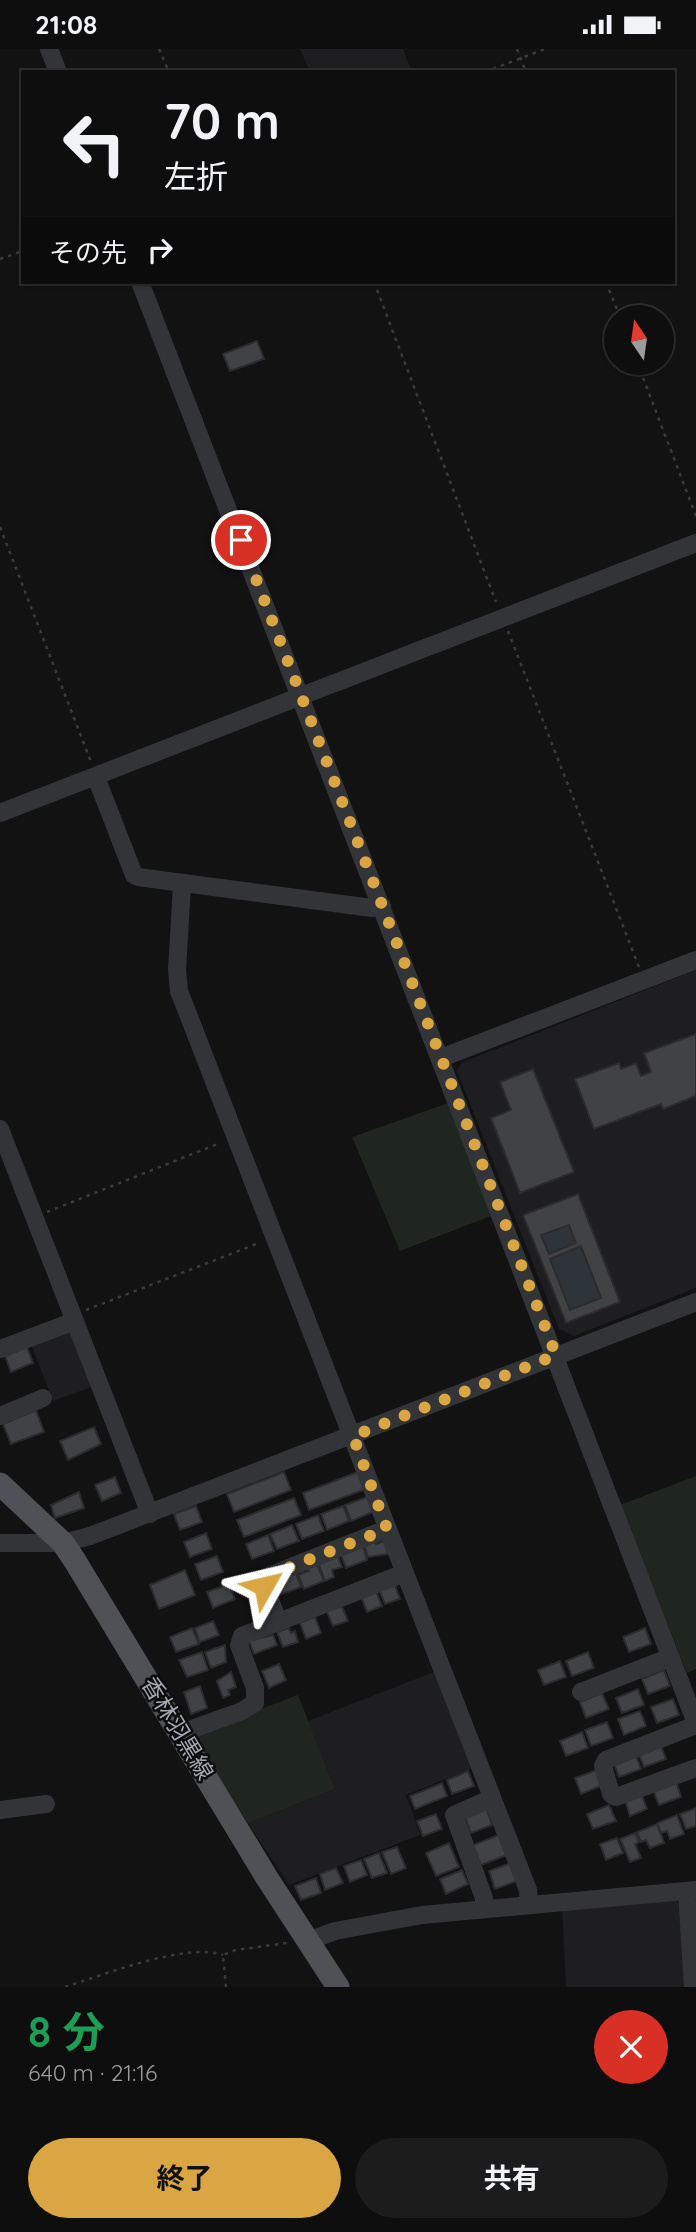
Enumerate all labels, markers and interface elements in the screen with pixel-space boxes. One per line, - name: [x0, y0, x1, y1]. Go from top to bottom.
- text: 21:08: [35, 8, 97, 41]
- text: 70 m: [164, 90, 280, 151]
- icon: left: [49, 98, 140, 189]
- text: 左折: [164, 156, 228, 196]
- icon: right: [141, 231, 179, 269]
- text: その先: [49, 236, 127, 269]
- north arrow: [604, 305, 674, 375]
- map controls: [604, 305, 674, 375]
- pin: [211, 510, 271, 570]
- icon: arrive: [222, 521, 260, 559]
- position arrow: [227, 1549, 301, 1623]
- street label: 香林羽黒線: [136, 1671, 220, 1785]
- text: 8 分: [28, 2005, 105, 2058]
- button: close: [594, 2010, 668, 2084]
- text: 640 m · 21:16: [28, 2058, 157, 2087]
- button: 終了: [28, 2138, 341, 2218]
- button: 共有: [355, 2138, 668, 2218]

